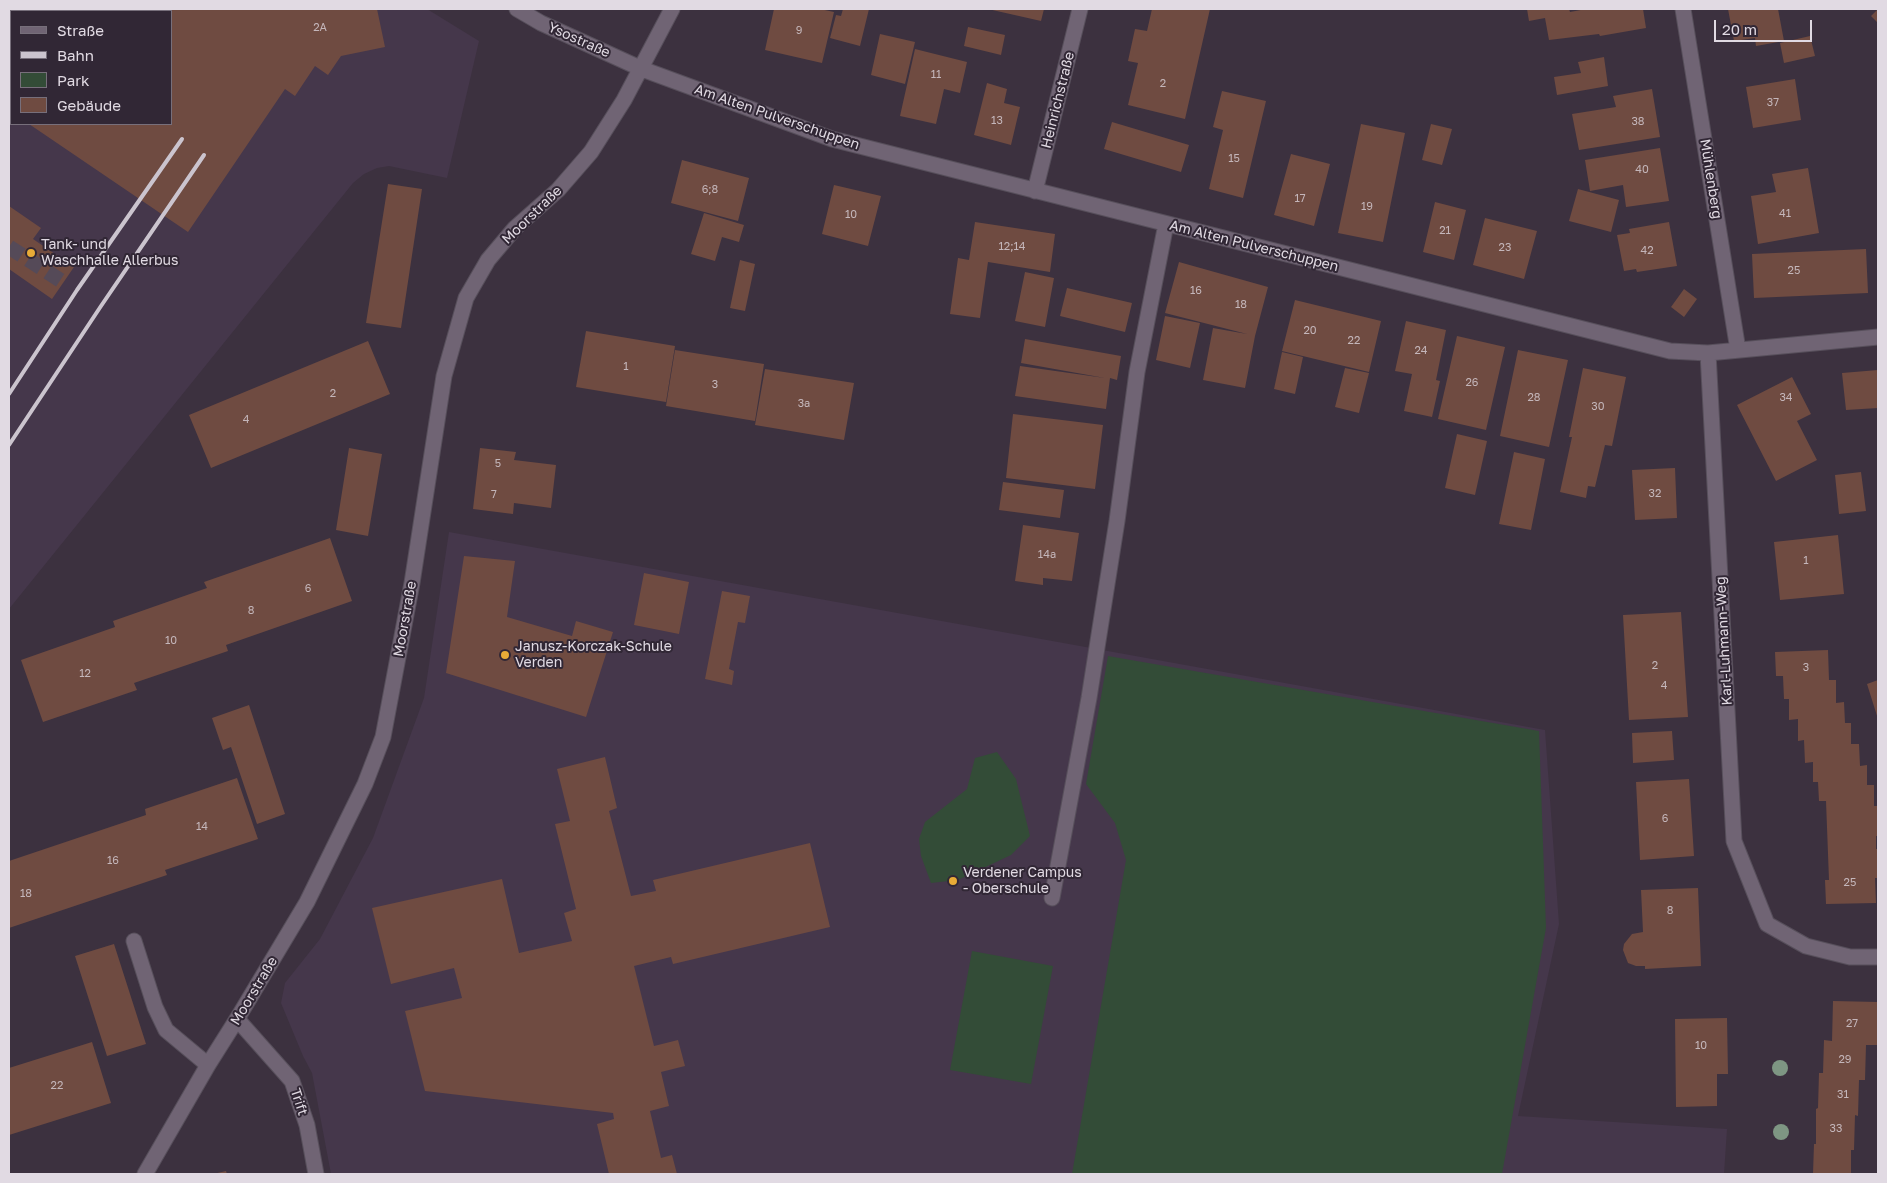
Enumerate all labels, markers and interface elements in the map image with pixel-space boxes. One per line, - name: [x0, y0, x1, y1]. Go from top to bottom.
- legend: [10, 10, 172, 125]
- scale bar: [1717, 10, 1814, 42]
- street label: Ysostraße: [545, 19, 613, 61]
- text: 20 m: [1722, 20, 1757, 38]
- text: Straße: [57, 21, 104, 39]
- house number: 2A: [313, 21, 327, 35]
- house number: 9: [796, 24, 802, 38]
- text: Bahn: [57, 46, 94, 64]
- street label: Heinrichstraße: [1038, 50, 1078, 150]
- house number: 11: [931, 68, 941, 82]
- text: Park: [57, 71, 89, 89]
- house number: 2: [1160, 77, 1166, 91]
- street label: Am Alten Pulverschuppen: [692, 81, 862, 153]
- text: Gebäude: [57, 96, 121, 114]
- house number: 37: [1767, 96, 1779, 110]
- house number: 13: [991, 114, 1003, 128]
- house number: 38: [1631, 115, 1645, 129]
- street label: Mühlenberg: [1696, 138, 1726, 220]
- house number: 15: [1228, 152, 1240, 166]
- house number: 40: [1635, 163, 1649, 177]
- street label: Moorstraße: [499, 182, 565, 248]
- house number: 6;8: [702, 183, 718, 197]
- house number: 17: [1294, 192, 1306, 206]
- house number: 19: [1361, 200, 1373, 214]
- house number: 41: [1779, 207, 1791, 221]
- house number: 10: [845, 208, 857, 222]
- street label: Am Alten Pulverschuppen: [1168, 217, 1340, 275]
- house number: 21: [1439, 224, 1451, 238]
- place label: Tank- und Waschhalle Allerbus: [41, 237, 178, 270]
- house number: 12;14: [998, 240, 1026, 254]
- house number: 23: [1499, 241, 1511, 255]
- house number: 42: [1640, 244, 1654, 258]
- marker: Tank- und Waschhalle Allerbus: [25, 247, 37, 259]
- house number: 25: [1788, 264, 1800, 278]
- house number: 16: [1190, 284, 1202, 298]
- house number: 18: [1235, 298, 1247, 312]
- house number: 20: [1303, 324, 1317, 338]
- house number: 22: [1348, 334, 1360, 348]
- house number: 24: [1414, 344, 1428, 358]
- house number: 1: [623, 360, 629, 374]
- house number: 26: [1465, 376, 1479, 390]
- house number: 3: [712, 378, 718, 392]
- house number: 2: [330, 387, 336, 401]
- house number: 28: [1527, 391, 1541, 405]
- house number: 34: [1779, 391, 1793, 405]
- house number: 3a: [798, 397, 810, 411]
- house number: 30: [1591, 400, 1605, 414]
- house number: 4: [243, 413, 249, 427]
- house number: 5: [495, 457, 501, 471]
- house number: 32: [1649, 487, 1661, 501]
- house number: 7: [491, 488, 497, 502]
- house number: 14a: [1038, 548, 1056, 562]
- house number: 1: [1803, 554, 1809, 568]
- street label: Karl-Luhmann-Weg: [1712, 576, 1736, 706]
- street label: Moorstraße: [390, 580, 420, 658]
- house number: 6: [305, 582, 311, 596]
- house number: 8: [248, 604, 254, 618]
- house number: 10: [165, 634, 177, 648]
- place label: Janusz-Korczak-Schule Verden: [515, 639, 672, 672]
- marker: Janusz-Korczak-Schule Verden: [499, 649, 511, 661]
- house number: 2: [1652, 659, 1658, 673]
- house number: 3: [1803, 661, 1809, 675]
- house number: 12: [79, 667, 91, 681]
- house number: 4: [1661, 679, 1667, 693]
- house number: 6: [1662, 812, 1668, 826]
- house number: 14: [196, 820, 208, 834]
- house number: 16: [107, 854, 119, 868]
- place label: Verdener Campus - Oberschule: [963, 865, 1082, 898]
- marker: Verdener Campus - Oberschule: [947, 875, 959, 887]
- house number: 25: [1844, 876, 1856, 890]
- house number: 18: [20, 887, 32, 901]
- house number: 8: [1667, 904, 1673, 918]
- street label: Moorstraße: [227, 954, 281, 1028]
- house number: 27: [1846, 1017, 1858, 1031]
- house number: 10: [1695, 1039, 1707, 1053]
- house number: 29: [1838, 1053, 1852, 1067]
- house number: 22: [51, 1079, 63, 1093]
- street label: Trift: [287, 1086, 311, 1118]
- house number: 31: [1837, 1088, 1849, 1102]
- house number: 33: [1830, 1122, 1842, 1136]

